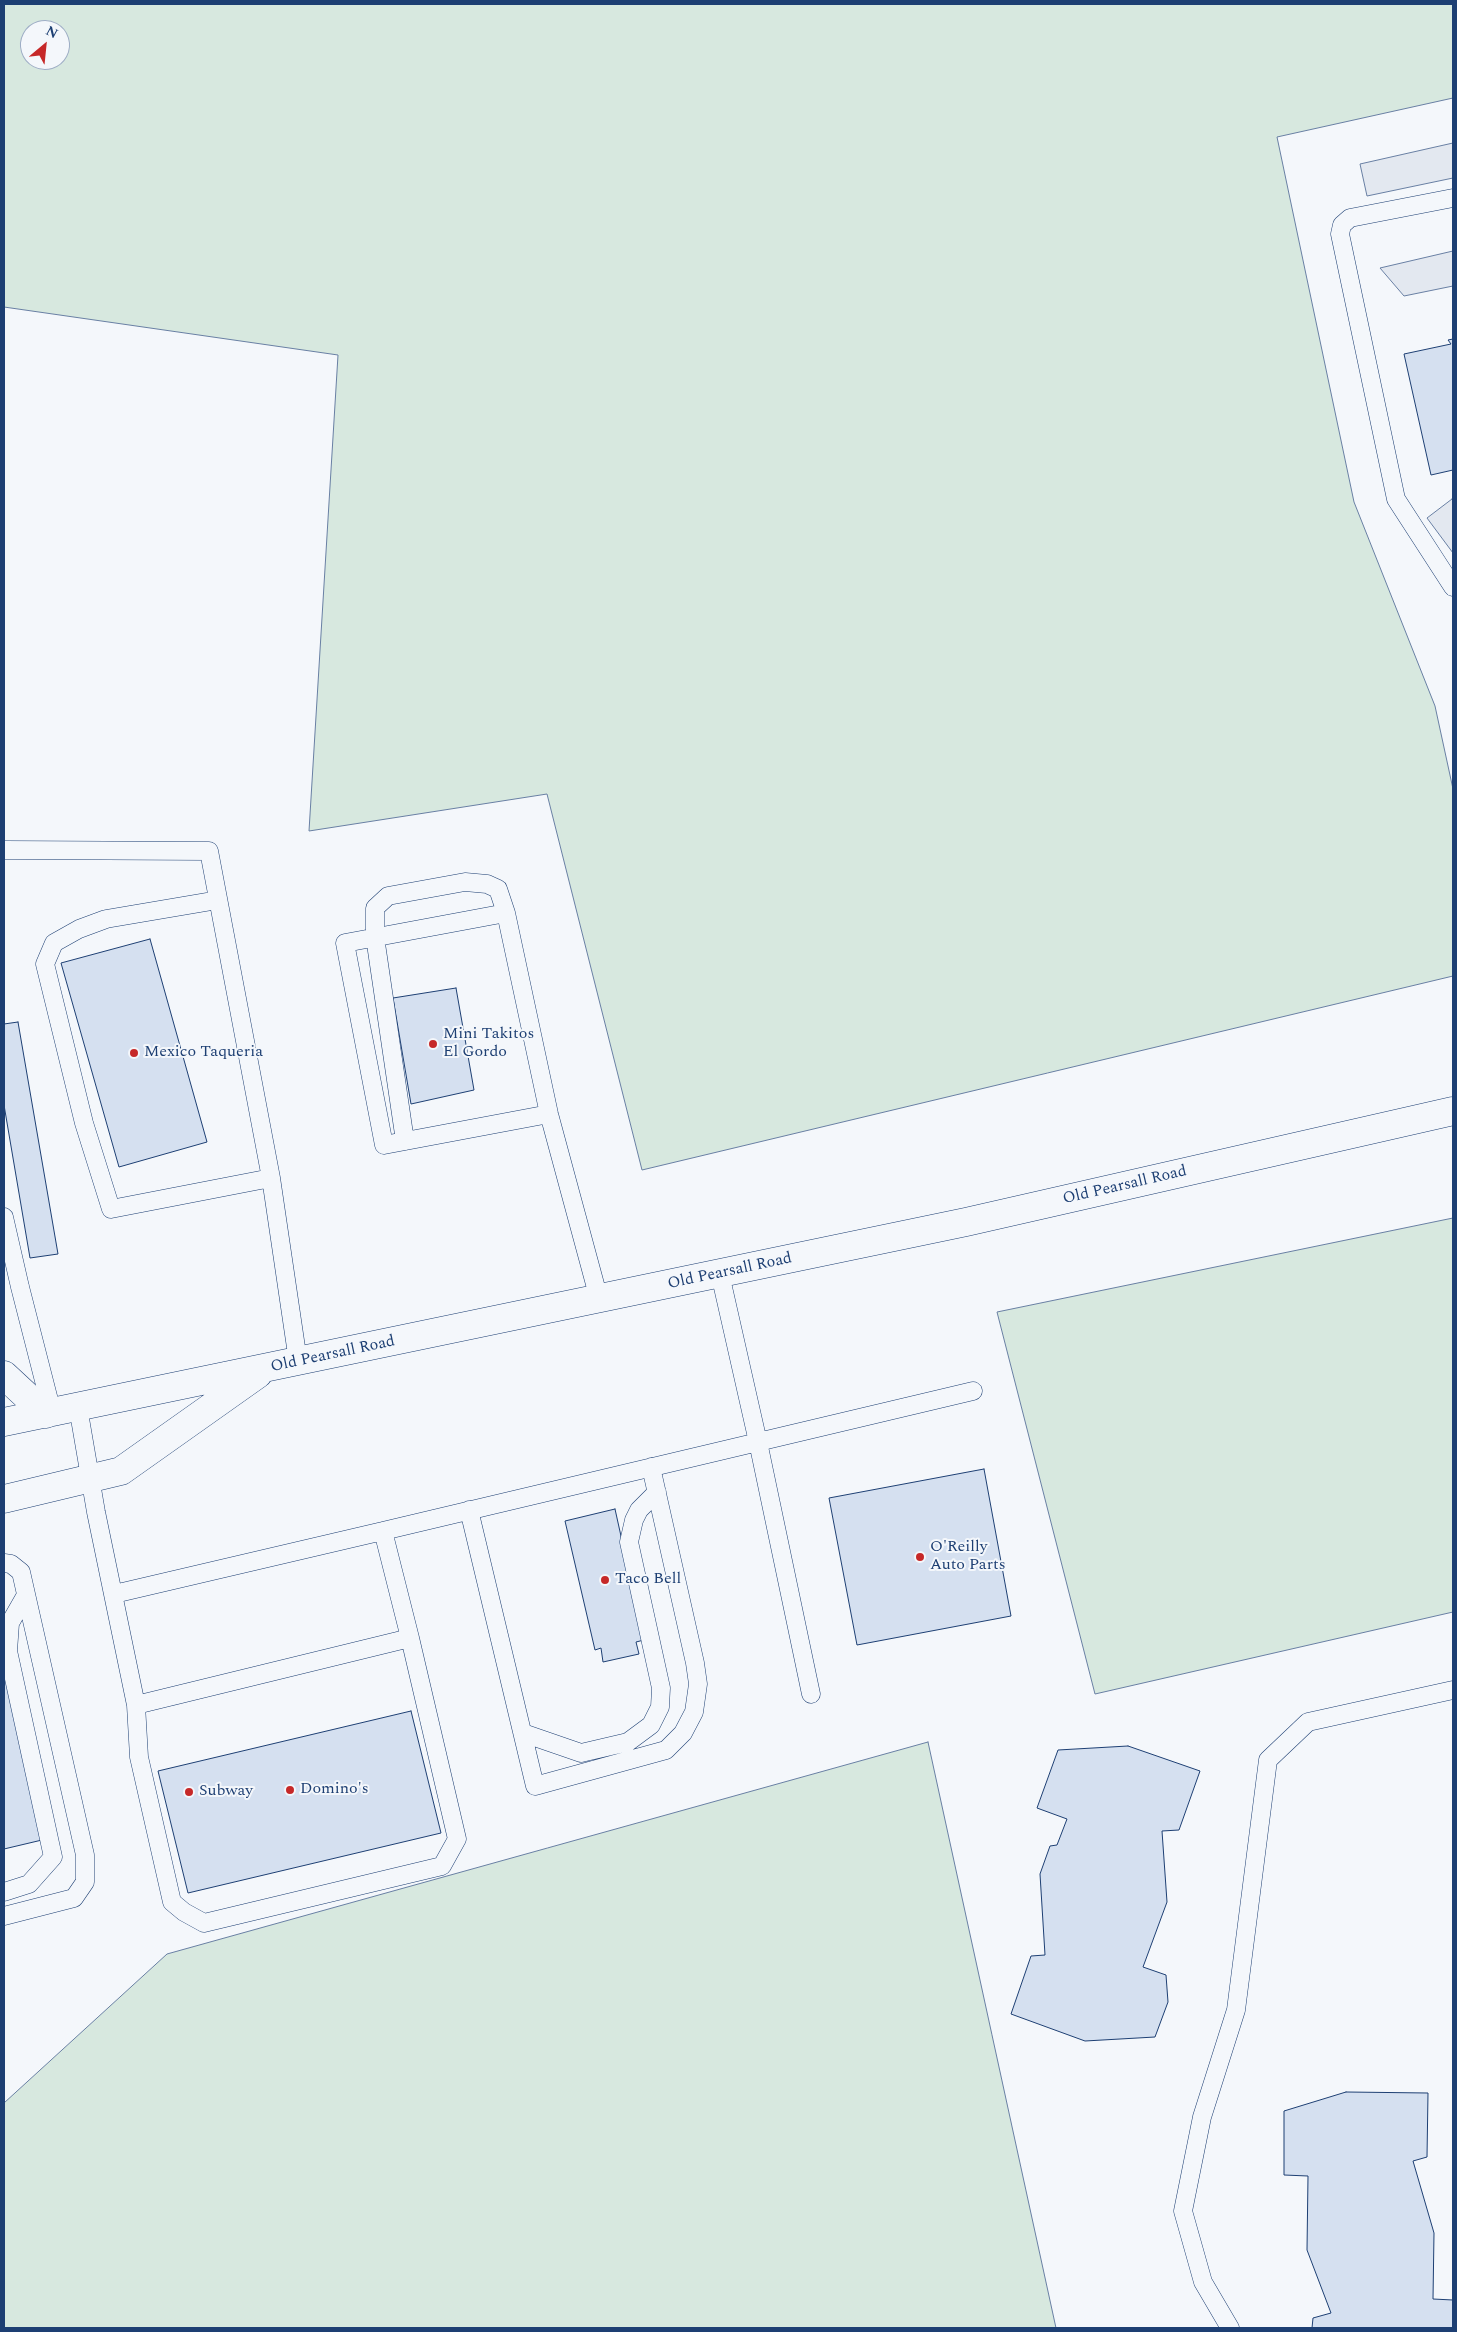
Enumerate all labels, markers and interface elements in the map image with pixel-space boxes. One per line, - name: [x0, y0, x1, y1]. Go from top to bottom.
- north arrow: [20, 20, 70, 70]
- text: N: [42, 20, 62, 44]
- place label: Mini Takitos El Gordo: [443, 1025, 534, 1063]
- marker: Mini Takitos El Gordo: [427, 1038, 439, 1050]
- place label: Mexico Taqueria: [144, 1043, 263, 1063]
- marker: Mexico Taqueria: [128, 1047, 140, 1059]
- street label: Old Pearsall Road: [1061, 1162, 1189, 1210]
- street label: Old Pearsall Road: [666, 1249, 794, 1295]
- street label: Old Pearsall Road: [269, 1332, 397, 1378]
- place label: O'Reilly Auto Parts: [930, 1538, 1006, 1576]
- marker: O'Reilly Auto Parts: [914, 1551, 926, 1563]
- place label: Taco Bell: [615, 1570, 681, 1590]
- marker: Taco Bell: [599, 1574, 611, 1586]
- place label: Domino's: [300, 1780, 369, 1800]
- place label: Subway: [199, 1782, 253, 1802]
- marker: Domino's: [284, 1784, 296, 1796]
- marker: Subway: [183, 1786, 195, 1798]

